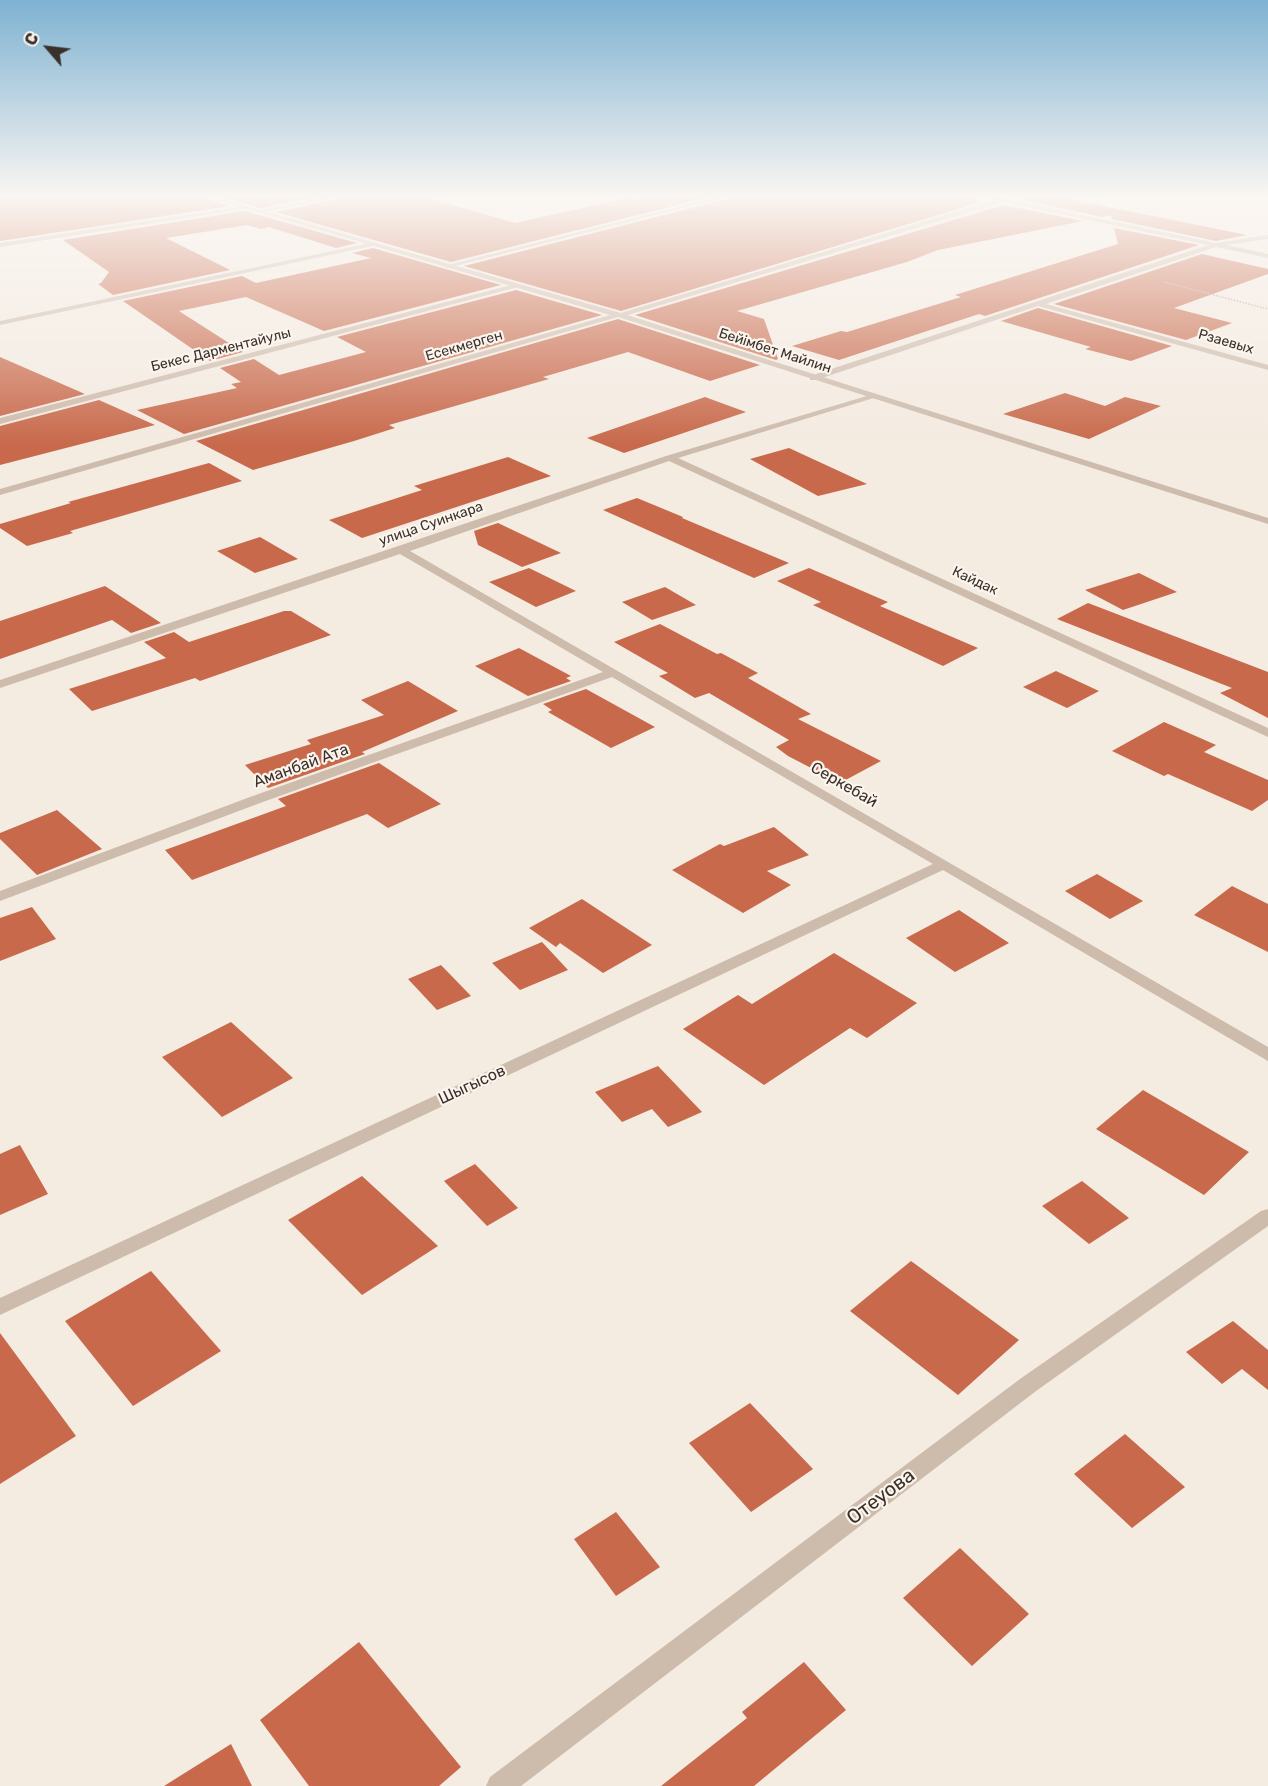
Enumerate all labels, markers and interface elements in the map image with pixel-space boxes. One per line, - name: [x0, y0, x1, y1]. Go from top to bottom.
- north arrow: [18, 18, 78, 78]
- text: С: [21, 30, 43, 49]
- street label: Бекес Дарментайулы: [149, 324, 293, 376]
- street label: Бейімбет Майлин: [717, 325, 833, 377]
- street label: Рзаевых: [1196, 326, 1256, 358]
- street label: Eсекмерген: [423, 327, 505, 365]
- street label: улица Суинкара: [377, 498, 485, 550]
- street label: Кайдак: [949, 563, 1001, 599]
- street label: Аманбай Ата: [251, 740, 351, 792]
- street label: Серкебай: [807, 758, 881, 812]
- street label: Шыгысов: [435, 1061, 509, 1109]
- street label: Отеуова: [842, 1464, 920, 1530]

